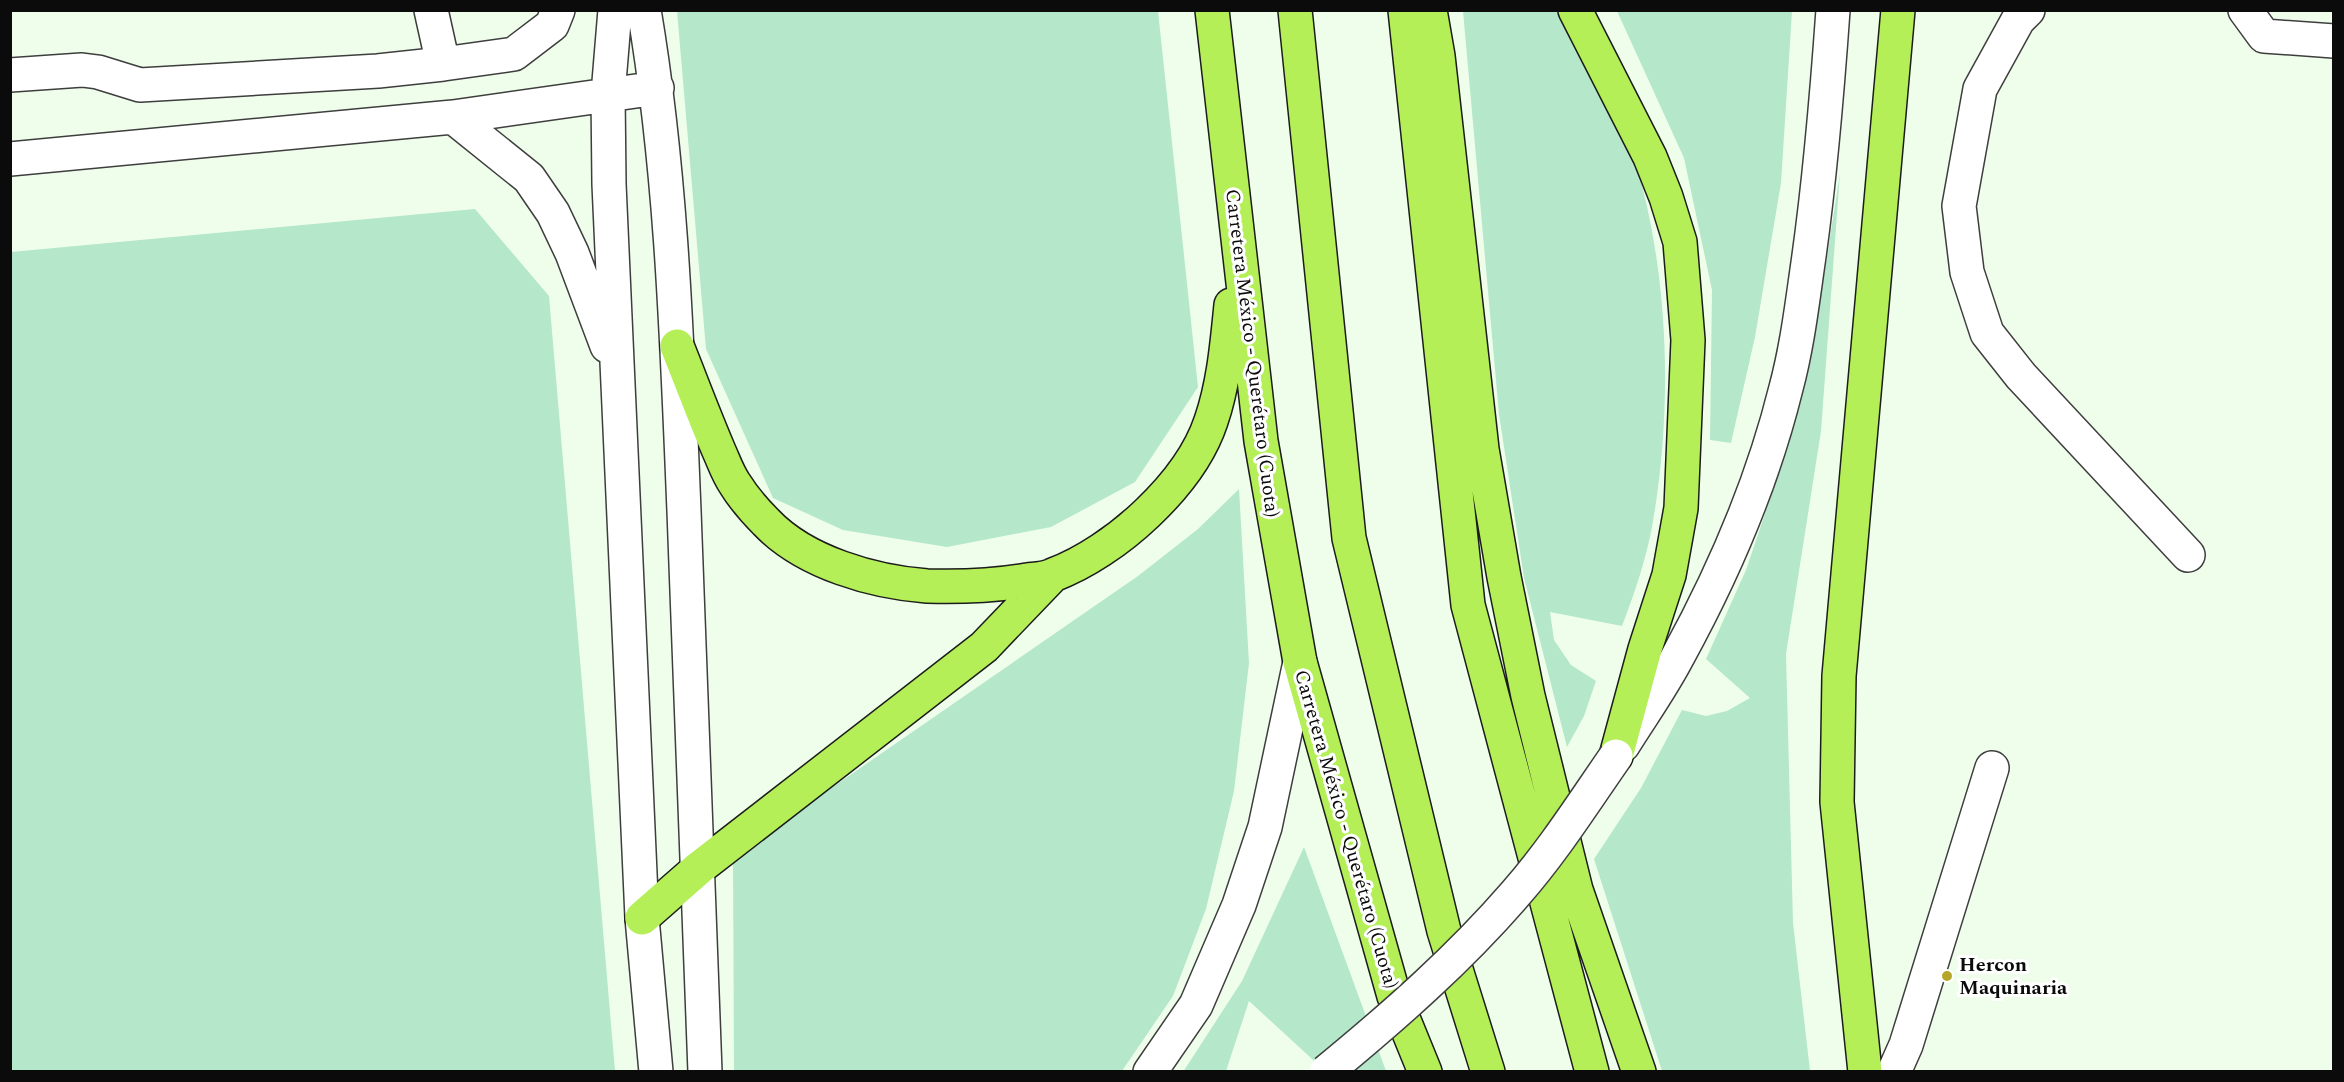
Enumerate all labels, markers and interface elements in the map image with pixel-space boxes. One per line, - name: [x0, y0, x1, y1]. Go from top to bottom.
- street label: Carretera México - Querétaro (Cuota): [1217, 187, 1287, 519]
- street label: Carretera México - Querétaro (Cuota): [1286, 666, 1406, 992]
- place label: Hercon Maquinaria: [1959, 950, 2068, 1003]
- marker: Hercon Maquinaria: [1940, 969, 1954, 983]

